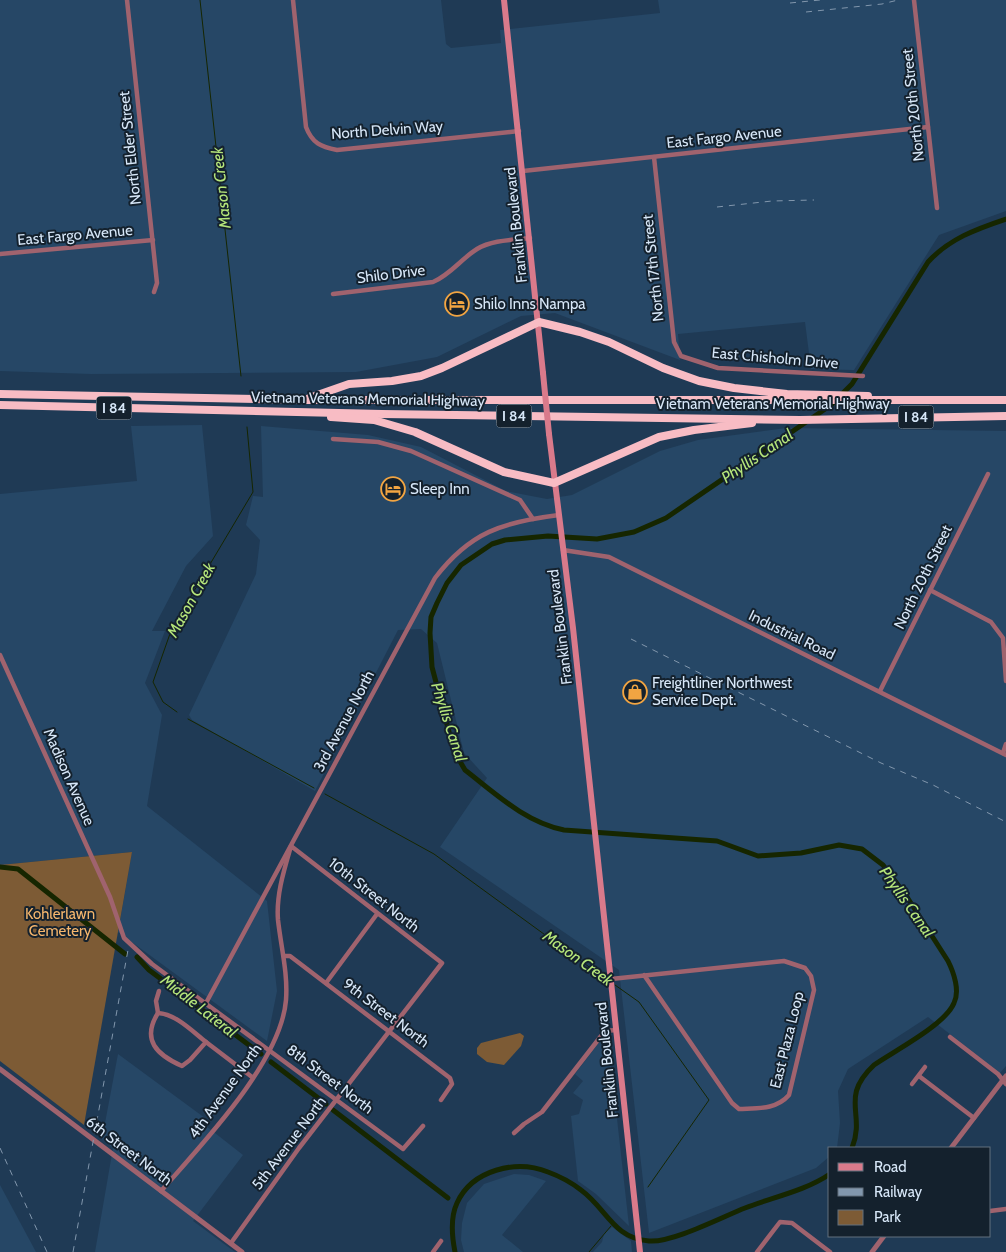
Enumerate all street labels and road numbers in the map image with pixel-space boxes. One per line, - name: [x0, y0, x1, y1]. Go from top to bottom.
- street label: North 20th Street: [898, 48, 928, 162]
- street label: North Elder Street: [115, 90, 145, 206]
- street label: North Delvin Way: [330, 117, 444, 143]
- street label: East Fargo Avenue: [666, 122, 783, 152]
- street label: Franklin Boulevard: [501, 166, 531, 284]
- street label: North 17th Street: [638, 214, 668, 322]
- street label: East Fargo Avenue: [17, 221, 134, 249]
- street label: Shilo Drive: [356, 261, 427, 287]
- street label: East Chisholm Drive: [711, 343, 839, 373]
- street label: Vietnam Veterans Memorial Highway: [251, 388, 485, 410]
- street label: Vietnam Veterans Memorial Highway: [656, 395, 890, 413]
- road number: I 84: [96, 396, 132, 419]
- road number: I 84: [496, 404, 532, 428]
- road number: I 84: [898, 406, 934, 428]
- street label: North 20th Street: [890, 522, 956, 632]
- street label: Franklin Boulevard: [544, 568, 576, 686]
- street label: Industrial Road: [746, 606, 838, 664]
- street label: 3rd Avenue North: [310, 667, 378, 775]
- street label: Madison Avenue: [40, 726, 99, 829]
- street label: 10th Street North: [325, 854, 423, 936]
- street label: 9th Street North: [339, 975, 433, 1051]
- street label: East Plaza Loop: [766, 990, 808, 1090]
- street label: Franklin Boulevard: [592, 1001, 622, 1119]
- street label: 4th Avenue North: [185, 1040, 265, 1142]
- street label: 8th Street North: [283, 1040, 377, 1118]
- street label: 5th Avenue North: [248, 1093, 330, 1193]
- street label: 6th Street North: [82, 1113, 176, 1189]

